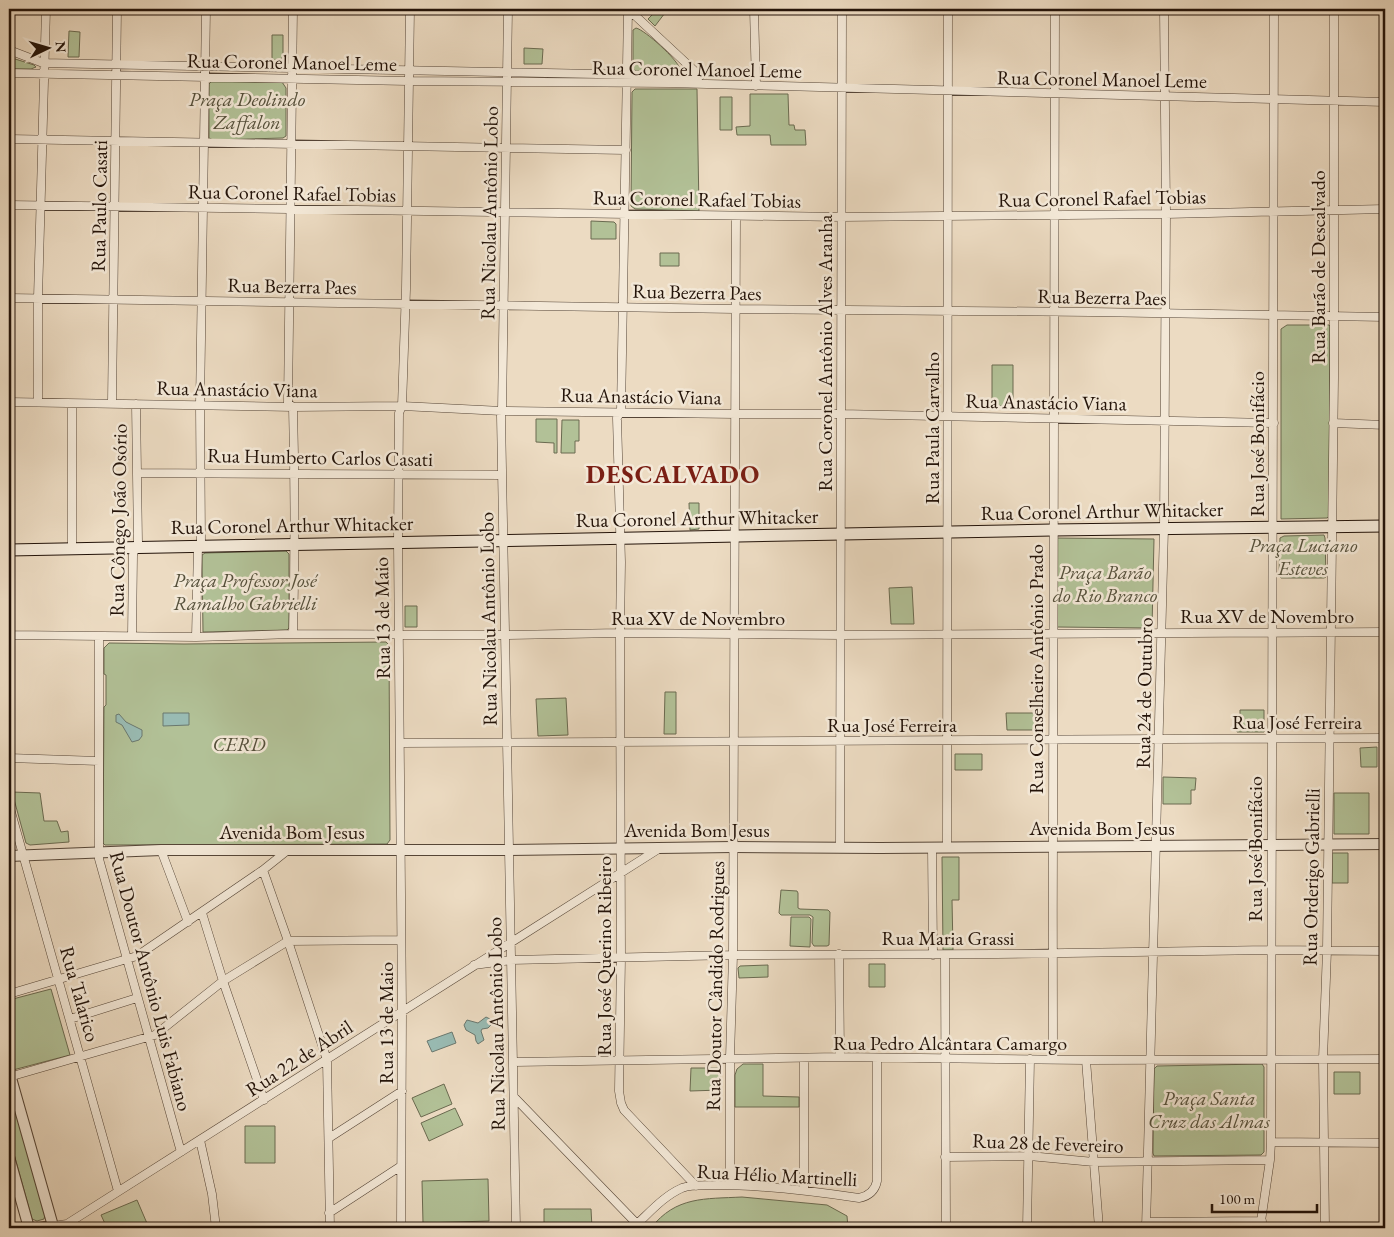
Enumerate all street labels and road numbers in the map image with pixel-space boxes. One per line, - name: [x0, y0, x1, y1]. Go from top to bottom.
- street label: Rua Coronel Manoel Leme: [187, 47, 397, 77]
- street label: Rua Coronel Manoel Leme: [592, 54, 802, 84]
- street label: Rua Coronel Manoel Leme: [997, 64, 1207, 94]
- street label: Rua Nicolau Antônio Lobo: [474, 106, 504, 320]
- street label: Rua Paulo Casati: [85, 140, 113, 272]
- street label: Rua Barão de Descalvado: [1305, 170, 1331, 364]
- street label: Rua Coronel Rafael Tobias: [188, 178, 396, 208]
- street label: Rua Coronel Rafael Tobias: [998, 183, 1206, 213]
- street label: Rua Coronel Rafael Tobias: [593, 184, 801, 214]
- street label: Rua Coronel Antônio Alves Aranha: [812, 214, 838, 492]
- street label: Rua Bezerra Paes: [227, 272, 357, 300]
- street label: Rua Bezerra Paes: [632, 278, 762, 306]
- street label: Rua Bezerra Paes: [1037, 283, 1167, 311]
- street label: Rua Paula Carvalho: [919, 352, 945, 504]
- street label: Rua José Bonifácio: [1244, 371, 1270, 517]
- street label: Rua Anastácio Viana: [156, 375, 318, 403]
- street label: Rua Anastácio Viana: [560, 382, 722, 410]
- street label: Rua Anastácio Viana: [965, 388, 1127, 416]
- street label: Rua Cônego João Osório: [103, 423, 133, 617]
- street label: Rua Humberto Carlos Casati: [207, 442, 433, 472]
- street label: Rua Coronel Arthur Whitacker: [980, 496, 1224, 526]
- street label: Rua Coronel Arthur Whitacker: [575, 503, 819, 533]
- street label: Rua Coronel Arthur Whitacker: [170, 510, 414, 540]
- street label: Rua Nicolau Antônio Lobo: [473, 512, 503, 726]
- street label: Rua Conselheiro Antônio Prado: [1023, 544, 1049, 794]
- street label: Rua 13 de Maio: [368, 557, 396, 679]
- street label: Rua XV de Novembro: [1180, 603, 1354, 629]
- street label: Rua XV de Novembro: [611, 605, 785, 631]
- street label: Rua 24 de Outubro: [1130, 617, 1158, 769]
- street label: Rua José Ferreira: [1232, 709, 1362, 735]
- street label: Rua José Ferreira: [827, 712, 957, 738]
- street label: Rua José Bonifácio: [1242, 776, 1268, 922]
- street label: Rua Orderigo Gabrielli: [1296, 788, 1326, 966]
- street label: Avenida Bom Jesus: [1028, 815, 1175, 841]
- street label: Avenida Bom Jesus: [623, 817, 770, 843]
- street label: Avenida Bom Jesus: [218, 819, 365, 845]
- street label: Rua Doutor Antônio Luis Fabiano: [104, 848, 198, 1114]
- street label: Rua José Querino Ribeiro: [591, 856, 617, 1056]
- street label: Rua Doutor Cândido Rodrigues: [700, 861, 730, 1111]
- street label: Rua Nicolau Antônio Lobo: [481, 917, 511, 1131]
- street label: Rua Maria Grassi: [882, 925, 1015, 951]
- street label: Rua Talarico: [54, 943, 106, 1045]
- street label: Rua 13 de Maio: [373, 962, 399, 1084]
- street label: Rua 22 de Abril: [241, 1014, 358, 1102]
- street label: Rua Pedro Alcântara Camargo: [833, 1030, 1067, 1056]
- street label: Rua 28 de Fevereiro: [972, 1127, 1124, 1159]
- street label: Rua Hélio Martinelli: [696, 1158, 858, 1192]

